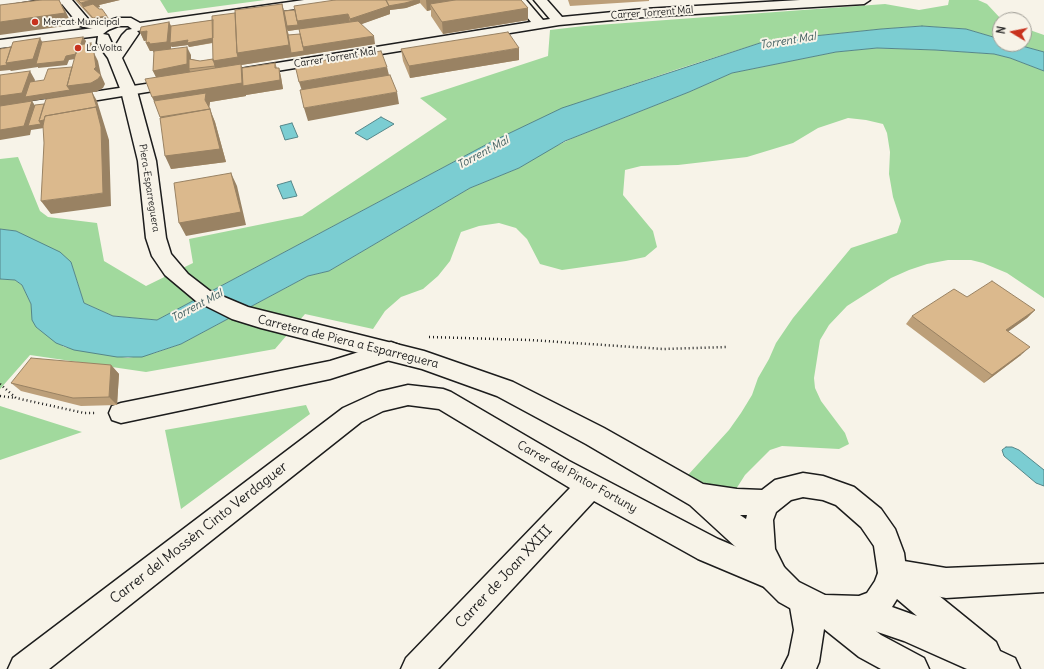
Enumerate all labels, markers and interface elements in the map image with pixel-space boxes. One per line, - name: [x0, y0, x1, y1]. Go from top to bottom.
- street label: Carrer Torrent Mal: [610, 4, 694, 22]
- north arrow: [992, 12, 1032, 52]
- place label: Mercat Municipal: [43, 16, 120, 28]
- marker: Mercat Municipal: [30, 17, 40, 27]
- text: N: [994, 25, 1009, 35]
- water label: Torrent Mal: [759, 30, 817, 52]
- place label: La Volta: [86, 42, 122, 54]
- marker: La Volta: [73, 43, 83, 53]
- street label: Carrer Torrent Mal: [293, 46, 377, 70]
- water label: Torrent Mal: [455, 134, 511, 172]
- street label: Piera-Esparreguera: [136, 143, 162, 233]
- water label: Torrent Mal: [169, 287, 225, 325]
- street label: Carretera de Piera a Esparreguera: [256, 313, 440, 371]
- street label: Carrer del Pintor Fortuny: [514, 438, 640, 516]
- street label: Carrer del Mossèn Cinto Verdaguer: [107, 458, 291, 608]
- street label: Carrer de Joan XXIII: [452, 522, 556, 632]

